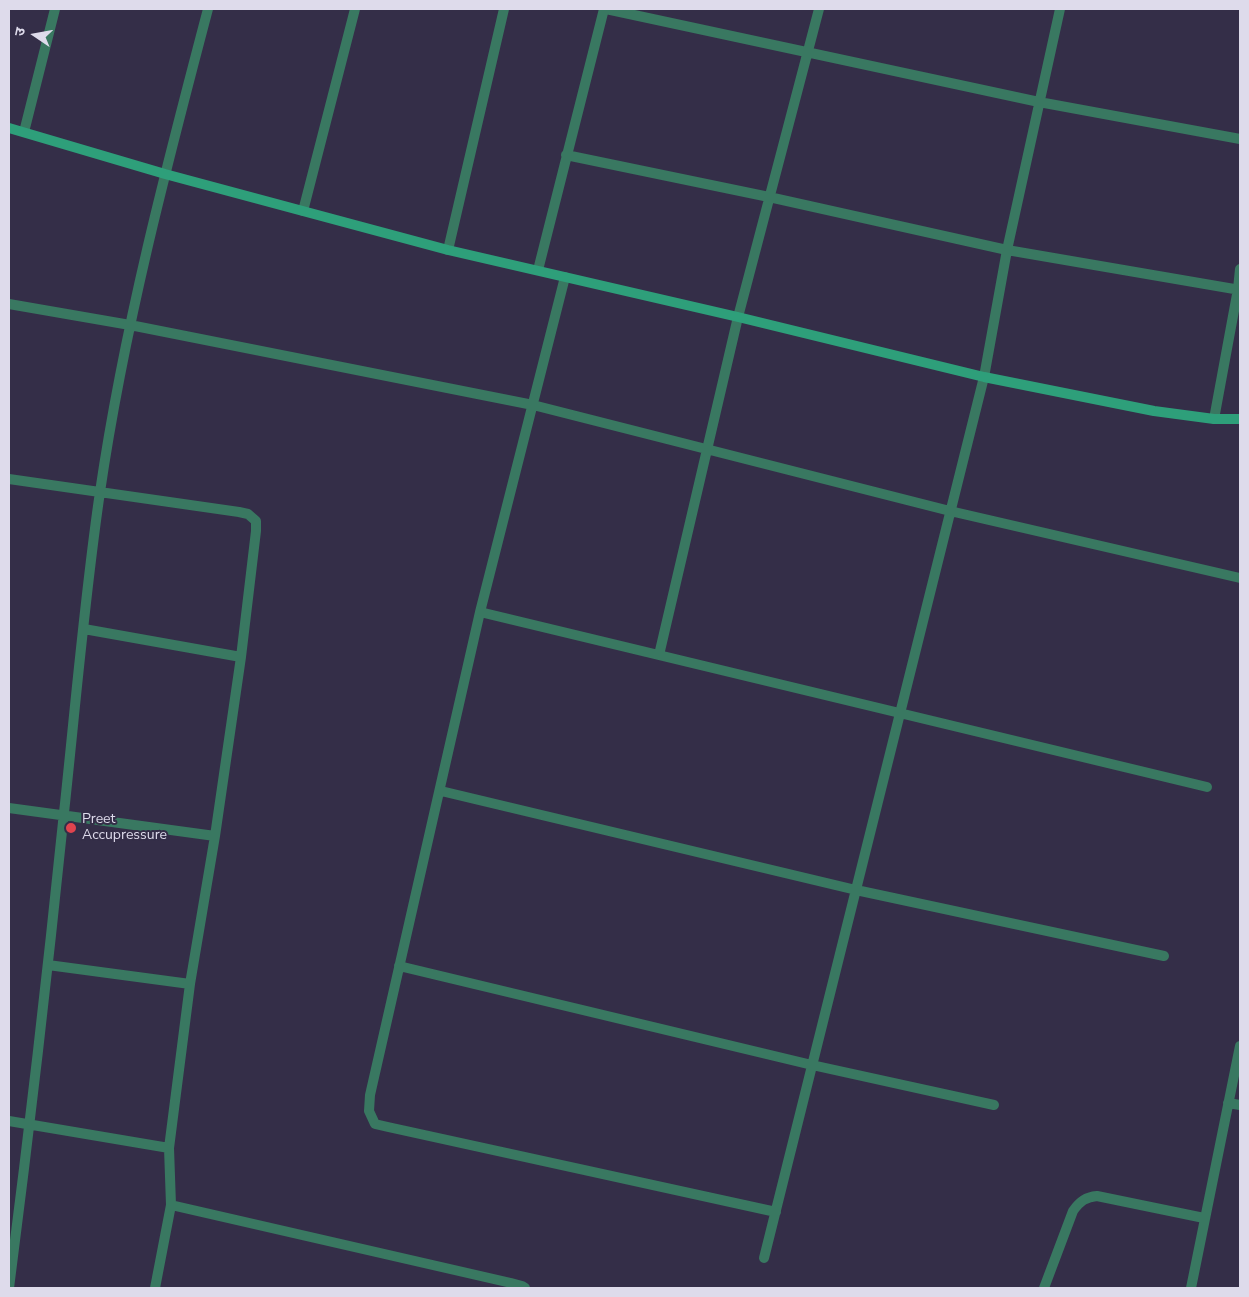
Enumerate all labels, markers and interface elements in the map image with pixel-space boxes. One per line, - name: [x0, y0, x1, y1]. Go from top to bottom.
- north arrow: [10, 10, 60, 60]
- text: उ: [10, 26, 30, 38]
- place label: Preet Accupressure: [82, 812, 167, 844]
- marker: Preet Accupressure: [64, 821, 78, 835]

